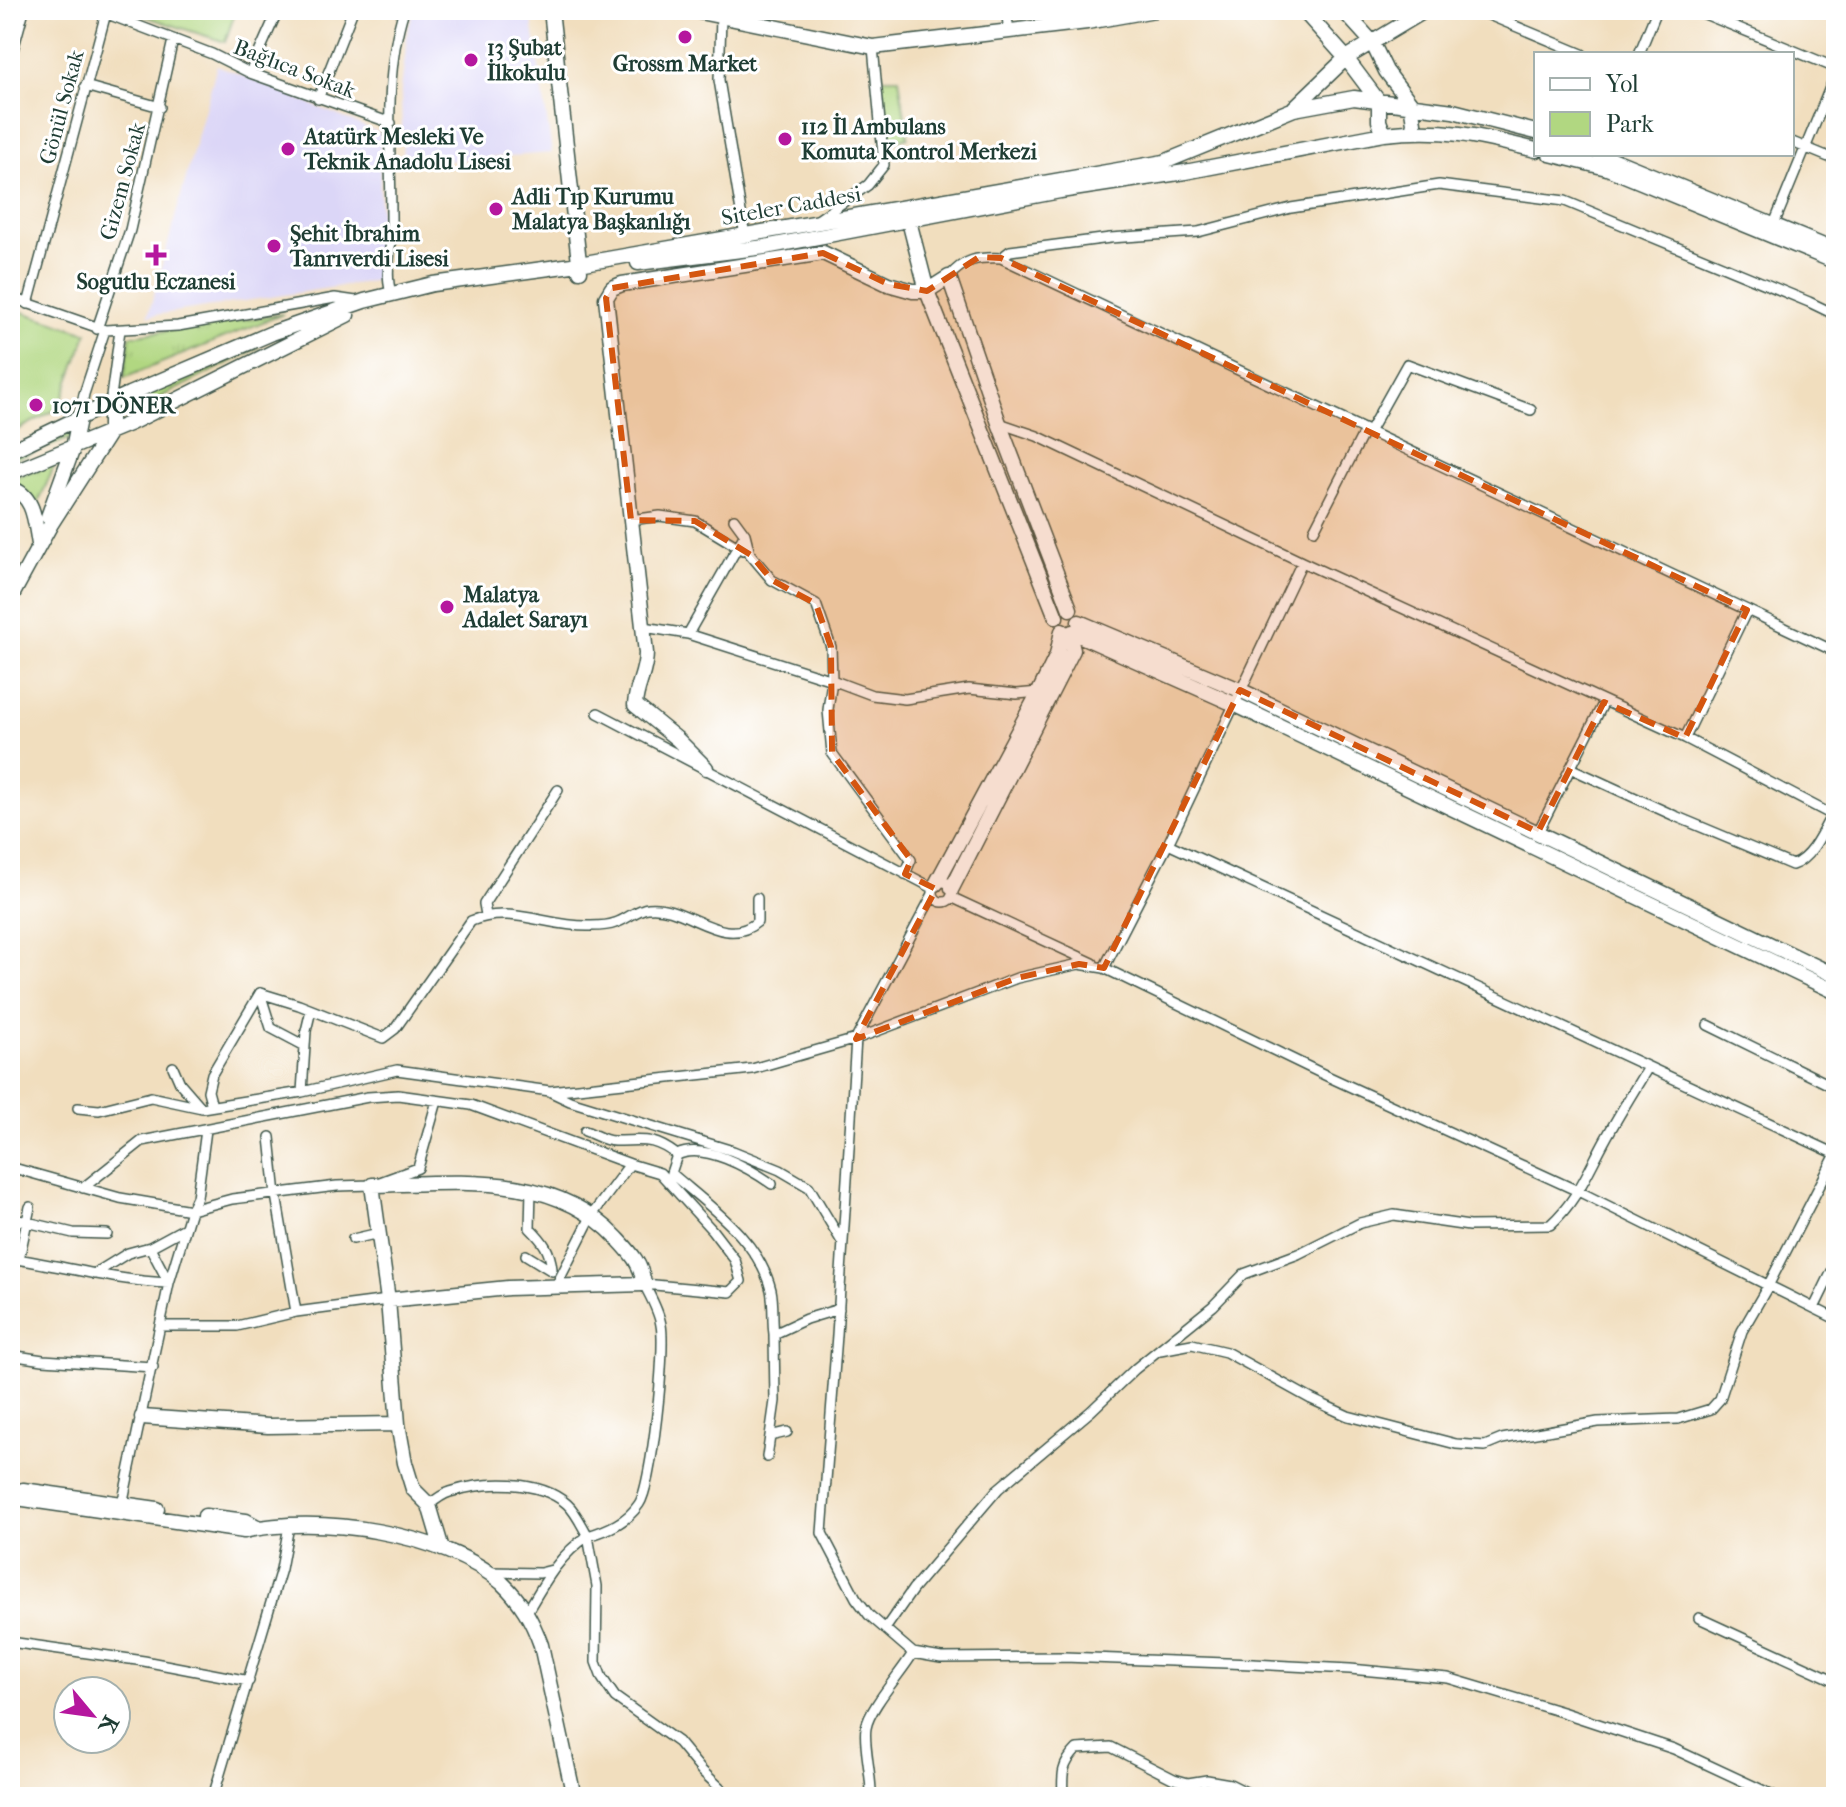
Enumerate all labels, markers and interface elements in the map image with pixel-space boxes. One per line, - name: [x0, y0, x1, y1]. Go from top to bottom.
- marker: Grossm Market: [676, 28, 694, 46]
- street label: Bağlıca Sokak: [230, 34, 360, 104]
- place label: 13 Şubat İlkokulu: [487, 35, 566, 86]
- street label: Gönül Sokak: [34, 46, 90, 167]
- marker: 13 Şubat İlkokulu: [462, 51, 480, 69]
- place label: Grossm Market: [613, 51, 758, 77]
- legend: [1534, 52, 1794, 156]
- text: Yol: [1605, 70, 1639, 98]
- text: Park: [1606, 110, 1654, 138]
- place label: 112 İl Ambulans Komuta Kontrol Merkezi: [801, 112, 1037, 165]
- street label: Gizem Sokak: [95, 119, 151, 243]
- place label: Atatürk Mesleki Ve Teknik Anadolu Lisesi: [302, 124, 512, 175]
- marker: 112 İl Ambulans Komuta Kontrol Merkezi: [776, 130, 794, 148]
- marker: Atatürk Mesleki Ve Teknik Anadolu Lisesi: [279, 140, 297, 158]
- street label: Siteler Caddesi: [719, 181, 864, 231]
- place label: Adli Tıp Kurumu Malatya Başkanlığı: [510, 184, 691, 235]
- marker: Adli Tıp Kurumu Malatya Başkanlığı: [487, 200, 505, 218]
- place label: Şehit İbrahim Tanrıverdi Lisesi: [289, 219, 449, 272]
- marker: Şehit İbrahim Tanrıverdi Lisesi: [265, 237, 283, 255]
- marker: Sogutlu Eczanesi: [147, 246, 165, 264]
- place label: Sogutlu Eczanesi: [76, 269, 236, 295]
- place label: 1071 DÖNER: [52, 391, 177, 419]
- marker: 1071 DÖNER: [27, 396, 45, 414]
- place label: Malatya Adalet Sarayı: [461, 582, 588, 633]
- marker: Malatya Adalet Sarayı: [438, 598, 456, 616]
- north arrow: [52, 1675, 132, 1755]
- text: K: [92, 1711, 124, 1739]

